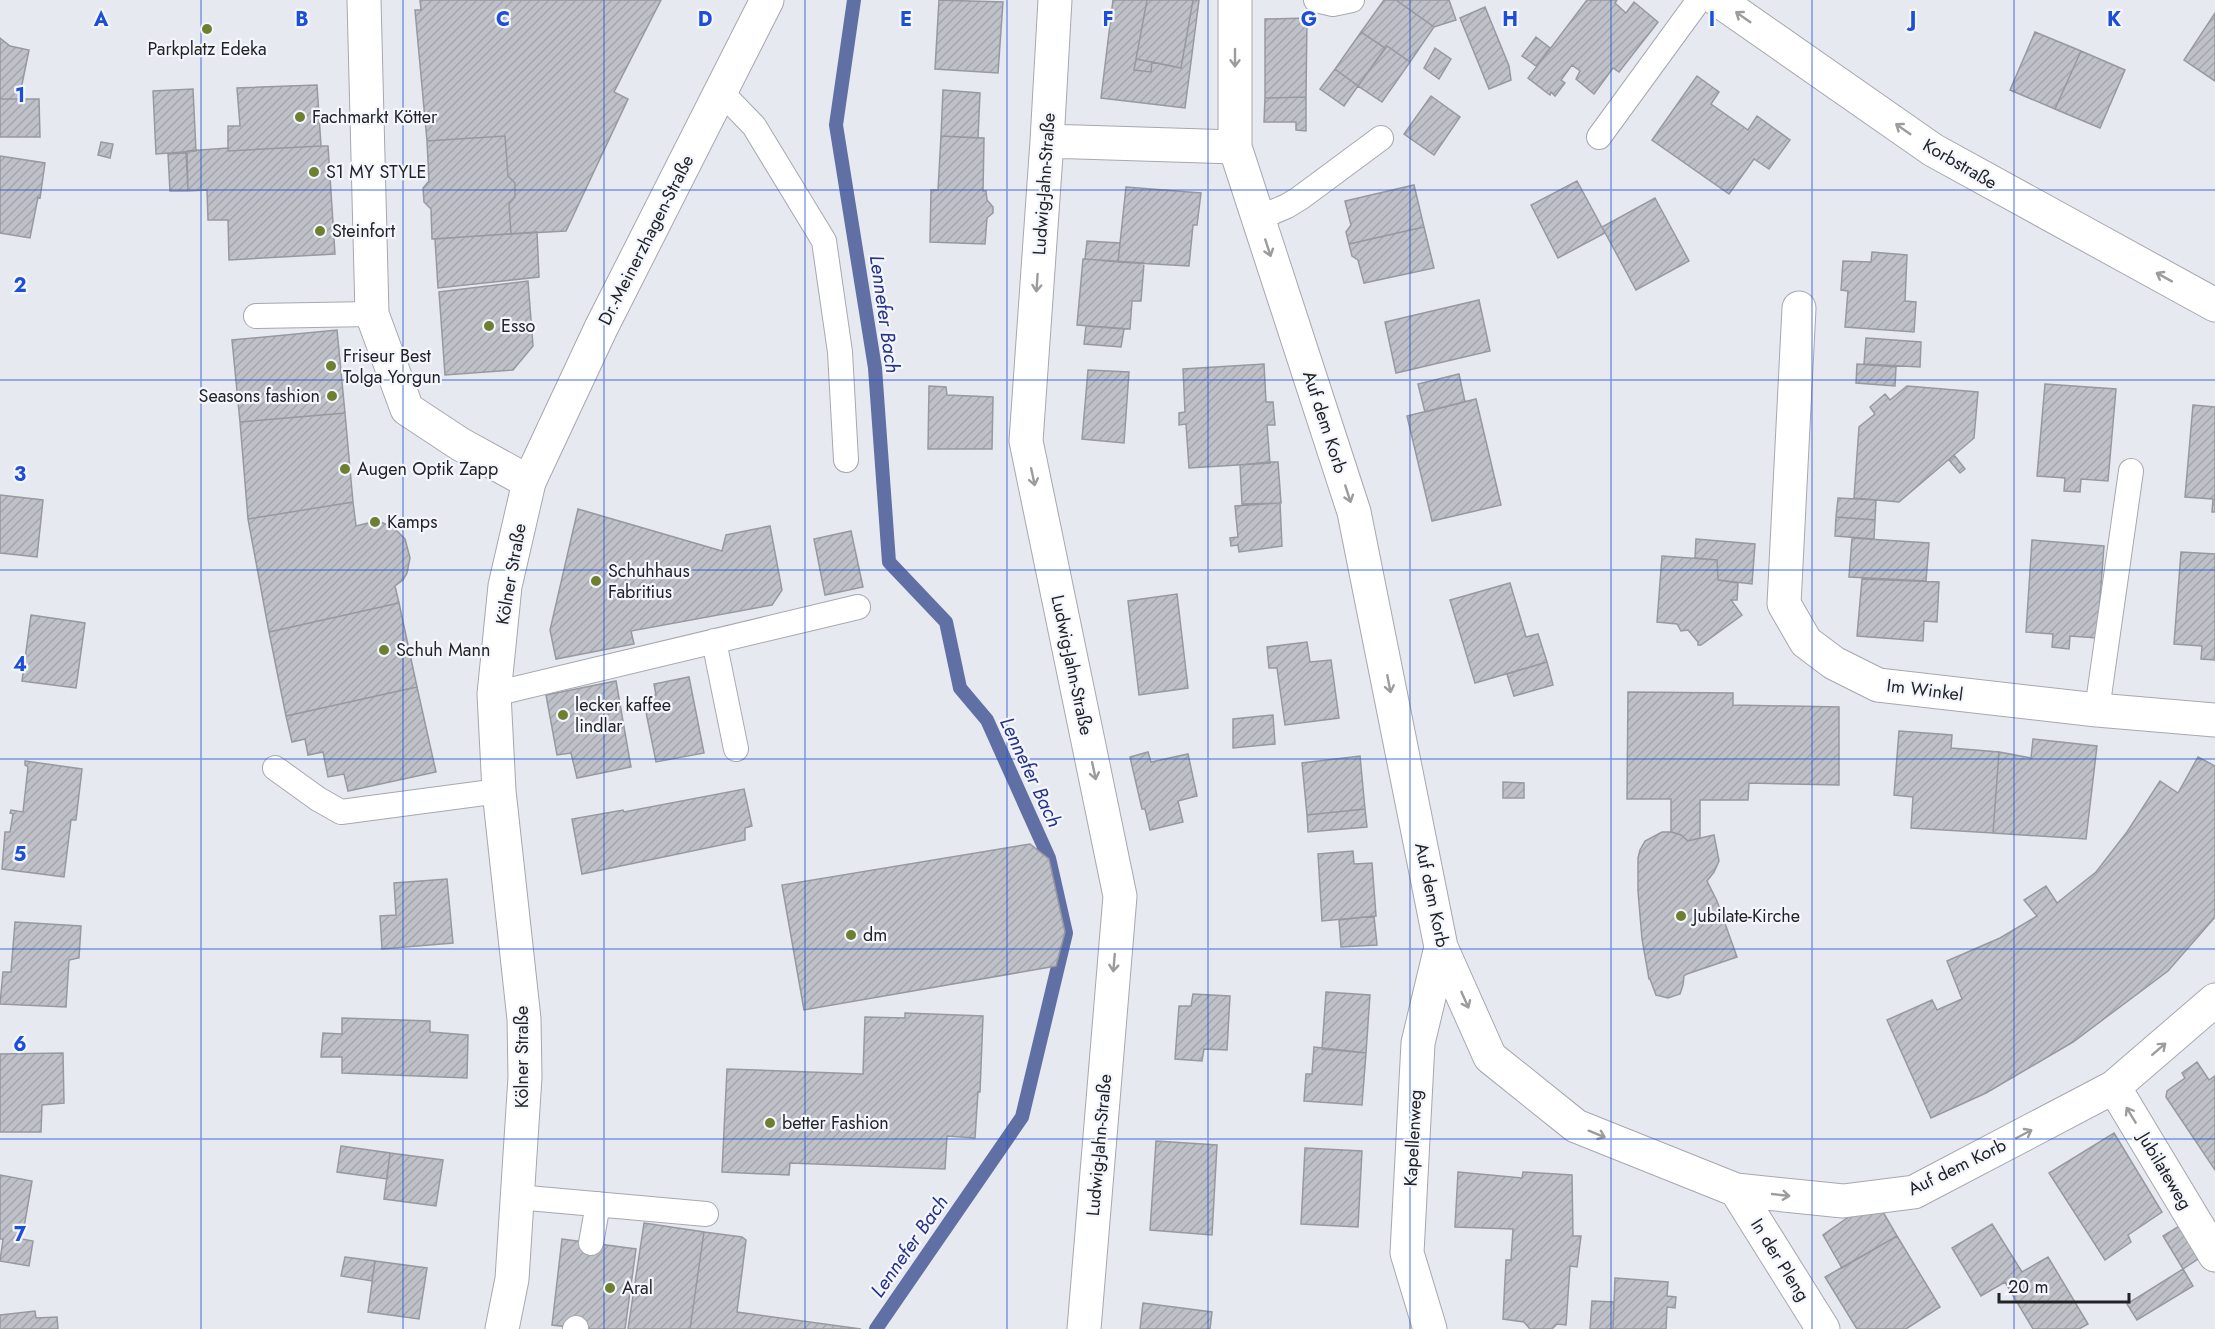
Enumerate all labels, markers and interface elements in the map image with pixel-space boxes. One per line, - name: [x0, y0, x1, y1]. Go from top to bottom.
- text: A: [93, 5, 109, 34]
- text: B: [295, 5, 309, 34]
- text: C: [496, 5, 510, 34]
- text: D: [698, 5, 712, 34]
- text: E: [900, 5, 912, 34]
- text: F: [1102, 5, 1114, 34]
- text: G: [1301, 5, 1317, 34]
- text: H: [1502, 5, 1518, 34]
- text: I: [1709, 5, 1715, 34]
- text: J: [1906, 5, 1916, 34]
- text: K: [2107, 5, 2121, 34]
- one-way arrow: [1736, 11, 1752, 23]
- marker: Parkplatz Edeka: [200, 22, 214, 36]
- place label: Parkplatz Edeka: [147, 36, 267, 62]
- one-way arrow: [1229, 48, 1241, 68]
- text: 1: [15, 81, 25, 110]
- place label: Fachmarkt Kötter: [312, 104, 438, 130]
- marker: Fachmarkt Kötter: [293, 110, 307, 124]
- street label: Ludwig-Jahn-Straße: [1026, 112, 1062, 256]
- one-way arrow: [1895, 123, 1912, 135]
- street label: Korbstraße: [1918, 132, 2002, 196]
- street label: Dr.-Meinerzhagen-Straße: [592, 150, 700, 330]
- place label: S1 MY STYLE: [326, 159, 426, 185]
- marker: S1 MY STYLE: [307, 165, 321, 179]
- place label: Steinfort: [332, 218, 396, 244]
- marker: Steinfort: [313, 224, 327, 238]
- one-way arrow: [1264, 238, 1275, 257]
- water label: Lennefer Bach: [862, 253, 907, 375]
- text: 2: [13, 271, 27, 300]
- one-way arrow: [2156, 271, 2173, 283]
- one-way arrow: [1032, 273, 1043, 293]
- place label: Esso: [501, 313, 535, 339]
- marker: Esso: [482, 319, 496, 333]
- place label: Friseur Best Tolga Yorgun: [343, 343, 441, 390]
- marker: Friseur Best Tolga Yorgun: [324, 359, 338, 373]
- street label: Auf dem Korb: [1296, 367, 1354, 477]
- place label: Seasons fashion: [199, 383, 320, 409]
- marker: Seasons fashion: [325, 389, 339, 403]
- place label: Augen Optik Zapp: [357, 456, 498, 482]
- text: 3: [14, 460, 26, 489]
- marker: Augen Optik Zapp: [338, 462, 352, 476]
- one-way arrow: [1028, 467, 1039, 486]
- one-way arrow: [1343, 484, 1354, 503]
- place label: Kamps: [387, 509, 437, 535]
- marker: Kamps: [368, 515, 382, 529]
- street label: Kölner Straße: [489, 521, 533, 627]
- place label: Schuhhaus Fabritius: [608, 558, 690, 605]
- marker: Schuhhaus Fabritius: [589, 574, 603, 588]
- street label: Ludwig-Jahn-Straße: [1044, 593, 1100, 737]
- place label: Schuh Mann: [396, 637, 490, 663]
- marker: Schuh Mann: [377, 643, 391, 657]
- text: 4: [13, 650, 27, 679]
- street label: Im Winkel: [1885, 672, 1965, 708]
- one-way arrow: [1384, 674, 1395, 693]
- place label: lecker kaffee lindlar: [575, 692, 671, 739]
- marker: lecker kaffee lindlar: [556, 708, 570, 722]
- water label: Lennefer Bach: [992, 712, 1069, 832]
- one-way arrow: [1089, 761, 1100, 780]
- text: 5: [14, 840, 27, 869]
- street label: Auf dem Korb: [1408, 840, 1456, 950]
- place label: Jubilate-Kirche: [1691, 903, 1800, 929]
- marker: Jubilate-Kirche: [1674, 909, 1688, 923]
- place label: dm: [863, 922, 887, 948]
- marker: dm: [844, 928, 858, 942]
- one-way arrow: [1108, 953, 1119, 973]
- one-way arrow: [1460, 991, 1471, 1009]
- street label: Kölner Straße: [509, 1006, 535, 1108]
- text: 6: [13, 1030, 27, 1059]
- one-way arrow: [2151, 1042, 2166, 1056]
- street label: Ludwig-Jahn-Straße: [1080, 1073, 1118, 1217]
- street label: Kapellenweg: [1397, 1089, 1429, 1187]
- one-way arrow: [2124, 1107, 2136, 1124]
- place label: better Fashion: [782, 1110, 889, 1136]
- marker: better Fashion: [763, 1116, 777, 1130]
- street label: Jubilateweg: [2131, 1126, 2198, 1215]
- one-way arrow: [2015, 1128, 2032, 1140]
- one-way arrow: [1588, 1129, 1606, 1140]
- street label: Auf dem Korb: [1903, 1132, 2011, 1202]
- water label: Lennefer Bach: [863, 1189, 955, 1303]
- one-way arrow: [1771, 1190, 1791, 1201]
- street label: In der Pleng: [1744, 1214, 1816, 1306]
- text: 7: [14, 1220, 27, 1249]
- scale bar: [1999, 1266, 2130, 1304]
- text: 20 m: [2008, 1274, 2048, 1300]
- place label: Aral: [622, 1275, 653, 1301]
- marker: Aral: [603, 1281, 617, 1295]

